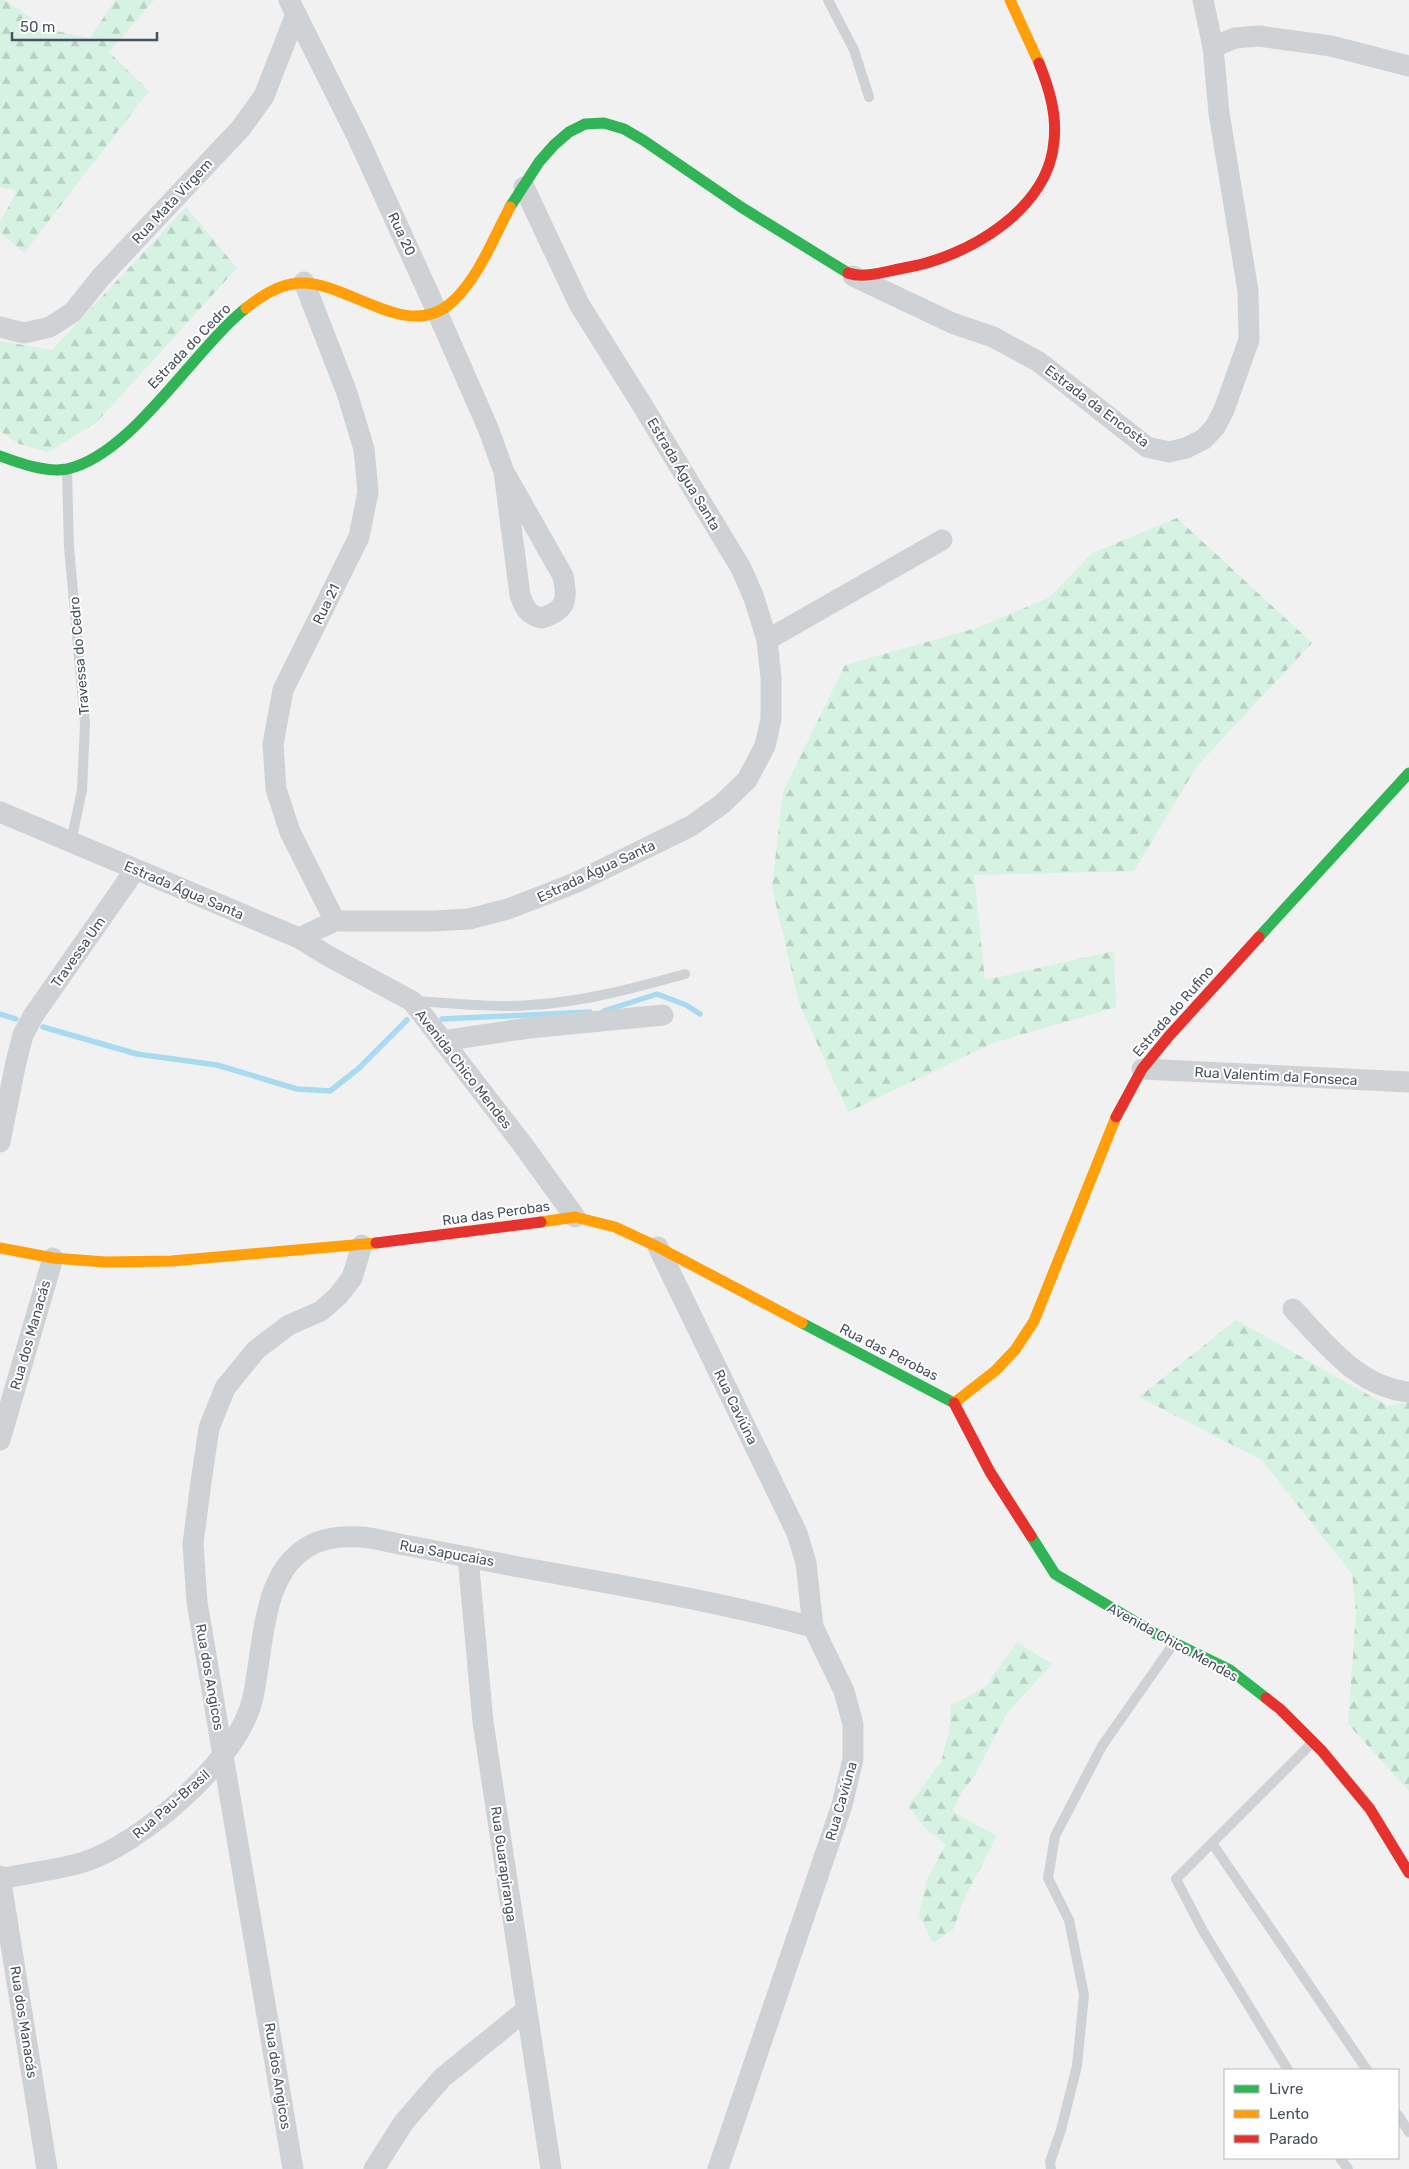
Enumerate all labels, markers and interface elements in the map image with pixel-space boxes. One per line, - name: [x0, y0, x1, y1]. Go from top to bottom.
- scale bar: [12, 10, 158, 42]
- text: 50 m: [20, 18, 55, 36]
- street label: Rua Mata Virgem: [129, 155, 216, 247]
- street label: Rua 20: [384, 210, 419, 259]
- street label: Estrada do Cedro: [144, 300, 234, 393]
- street label: Estrada da Encosta: [1041, 362, 1152, 451]
- street label: Estrada Água Santa: [643, 414, 725, 534]
- street label: Rua 21: [309, 581, 344, 627]
- street label: Travessa do Cedro: [66, 596, 93, 716]
- street label: Estrada Água Santa: [534, 836, 658, 906]
- street label: Estrada Água Santa: [121, 857, 247, 923]
- street label: Travessa Um: [48, 913, 109, 991]
- street label: Estrada do Rufino: [1129, 962, 1218, 1060]
- street label: Avenida Chico Mendes: [412, 1006, 516, 1132]
- street label: Rua Valentim da Fonseca: [1194, 1064, 1358, 1089]
- street label: Rua das Perobas: [441, 1198, 551, 1229]
- street label: Rua dos Manacás: [7, 1278, 54, 1392]
- street label: Rua das Perobas: [837, 1320, 941, 1385]
- street label: Rua Caviúna: [710, 1367, 761, 1448]
- street label: Rua Sapucaias: [398, 1537, 496, 1570]
- street label: Avenida Chico Mendes: [1104, 1599, 1241, 1685]
- street label: Rua dos Angicos: [192, 1623, 227, 1732]
- street label: Rua Caviúna: [822, 1760, 861, 1843]
- street label: Rua Pau-Brasil: [129, 1766, 213, 1842]
- street label: Rua Guarapiranga: [487, 1805, 520, 1923]
- street label: Rua dos Manacás: [6, 1965, 41, 2079]
- street label: Rua dos Angicos: [261, 2021, 294, 2131]
- legend: [1224, 2069, 1399, 2159]
- text: Livre: [1269, 2080, 1303, 2098]
- text: Lento: [1269, 2105, 1309, 2123]
- text: Parado: [1269, 2130, 1318, 2148]

